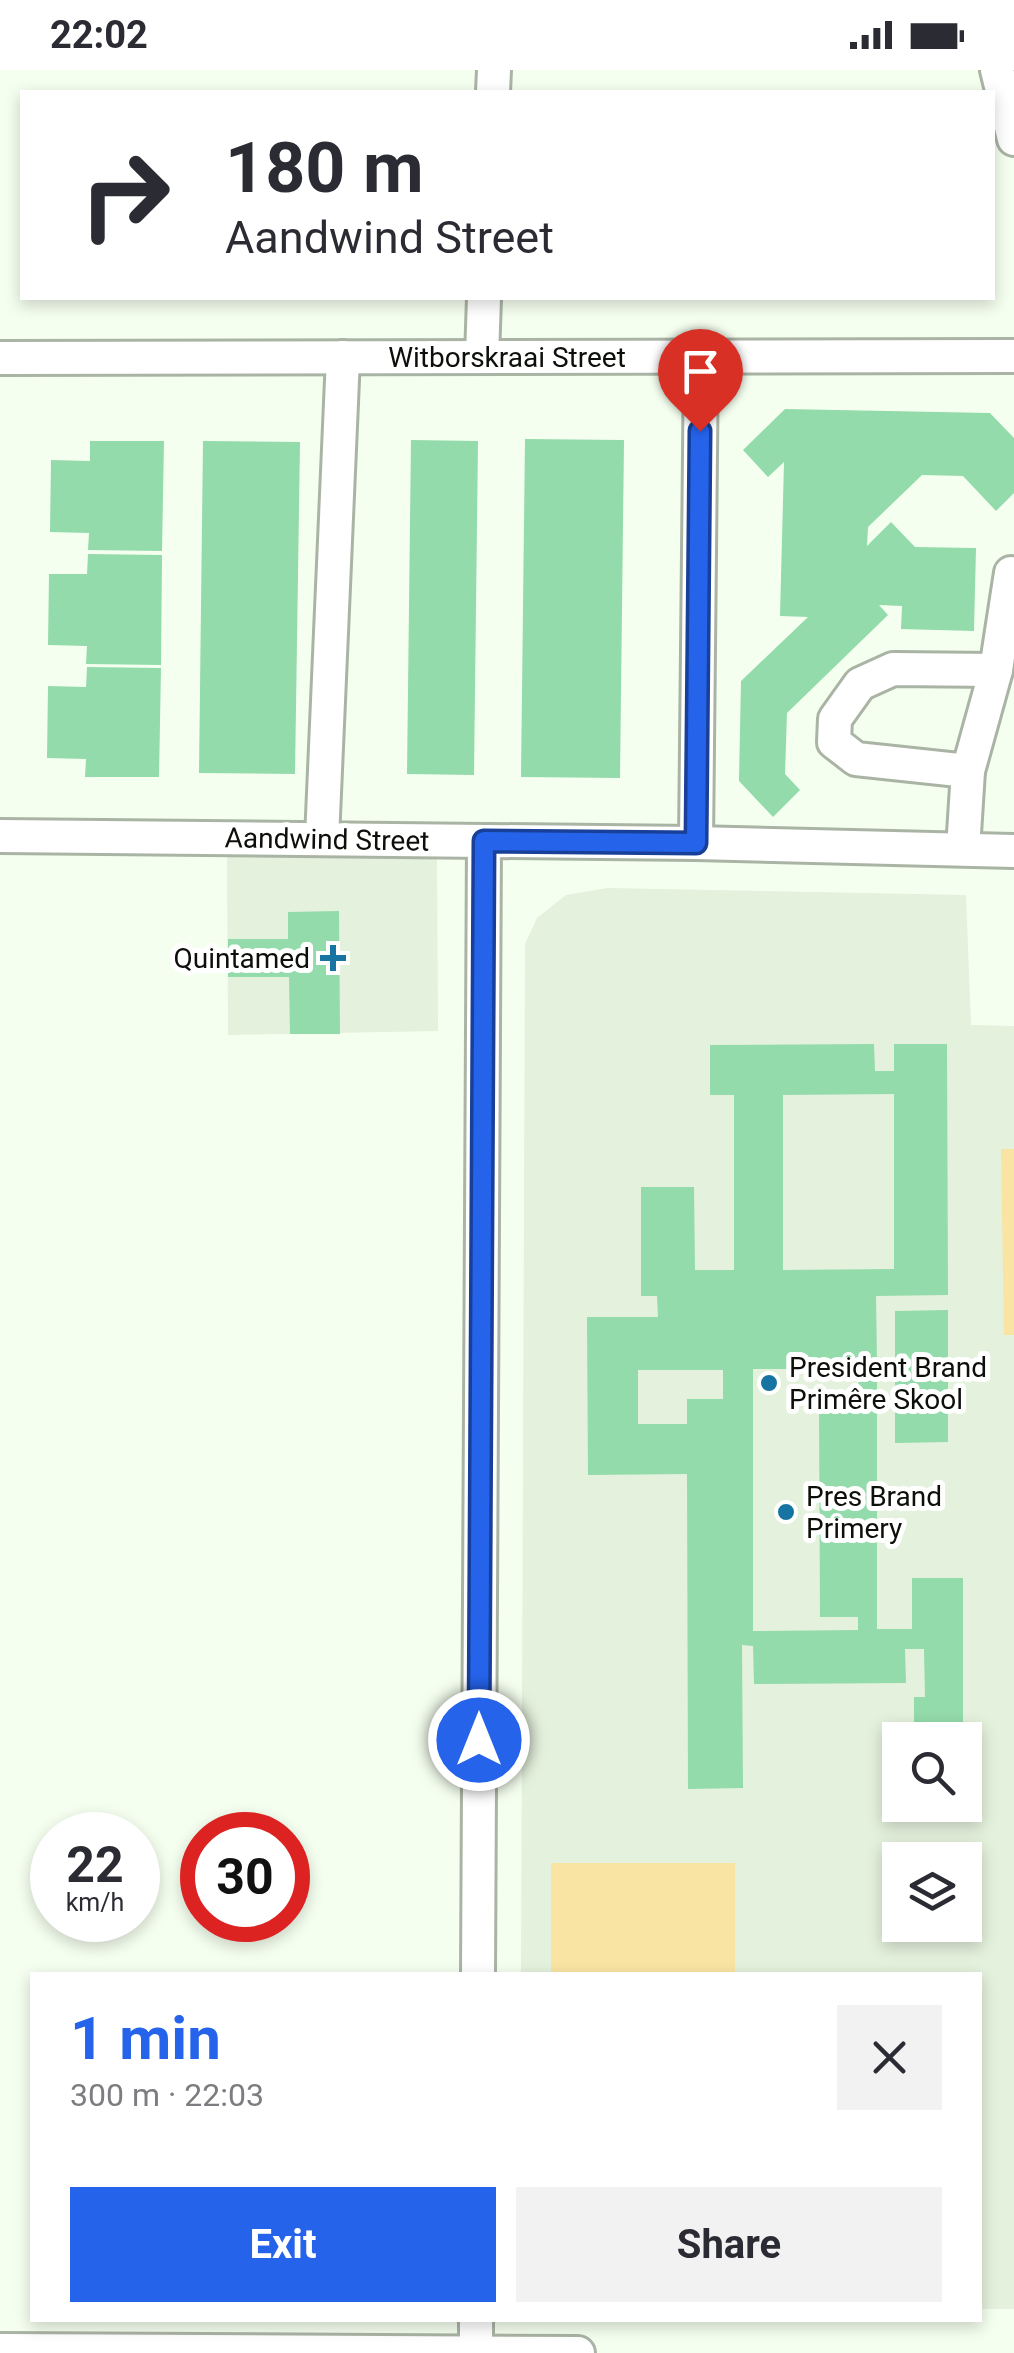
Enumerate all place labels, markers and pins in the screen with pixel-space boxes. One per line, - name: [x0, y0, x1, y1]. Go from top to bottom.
- pin: [658, 329, 743, 432]
- place label: Quintamed: [173, 942, 310, 975]
- marker: Quintamed: [320, 945, 346, 971]
- place label: President Brand Primêre Skool: [789, 1351, 987, 1416]
- marker: President Brand Primêre Skool: [758, 1372, 780, 1394]
- place label: Pres Brand Primery: [806, 1480, 942, 1545]
- marker: Pres Brand Primery: [775, 1501, 797, 1523]

